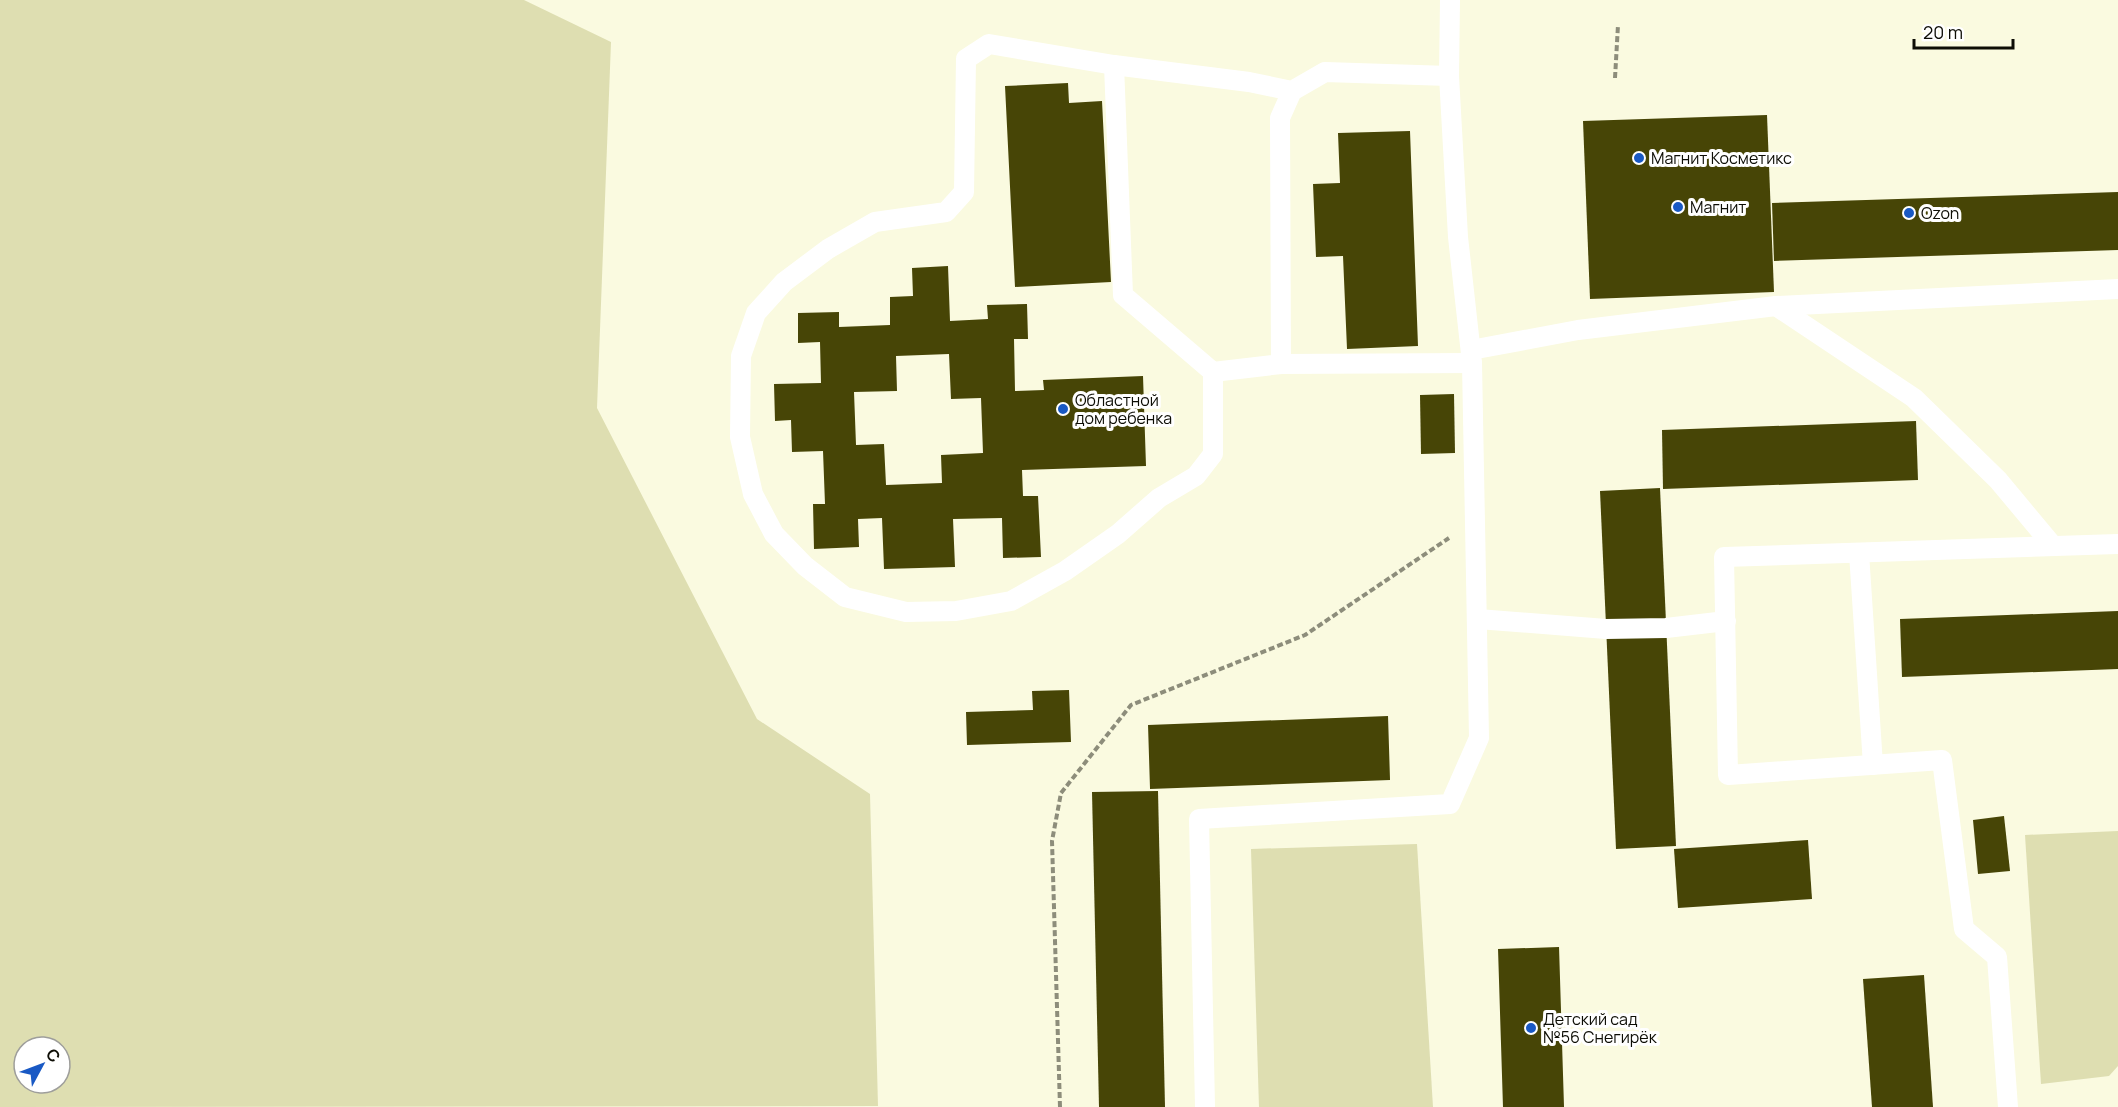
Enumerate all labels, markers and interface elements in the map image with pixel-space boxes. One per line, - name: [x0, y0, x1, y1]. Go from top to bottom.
- scale bar: [1914, 12, 2013, 50]
- text: 20 m: [1923, 20, 1963, 44]
- place label: Магнит Косметикс: [1651, 147, 1792, 169]
- marker: Магнит Косметикс: [1632, 151, 1646, 165]
- place label: Магнит: [1690, 196, 1746, 218]
- marker: Магнит: [1671, 200, 1685, 214]
- place label: Ozon: [1921, 202, 1959, 224]
- marker: Ozon: [1902, 206, 1916, 220]
- place label: Областной дом ребенка: [1075, 389, 1172, 429]
- marker: Областной дом ребенка: [1056, 402, 1070, 416]
- place label: Детский сад №56 Снегирёк: [1543, 1008, 1658, 1048]
- marker: Детский сад №56 Снегирёк: [1524, 1021, 1538, 1035]
- north arrow: [12, 1035, 72, 1095]
- text: С: [41, 1043, 66, 1067]

